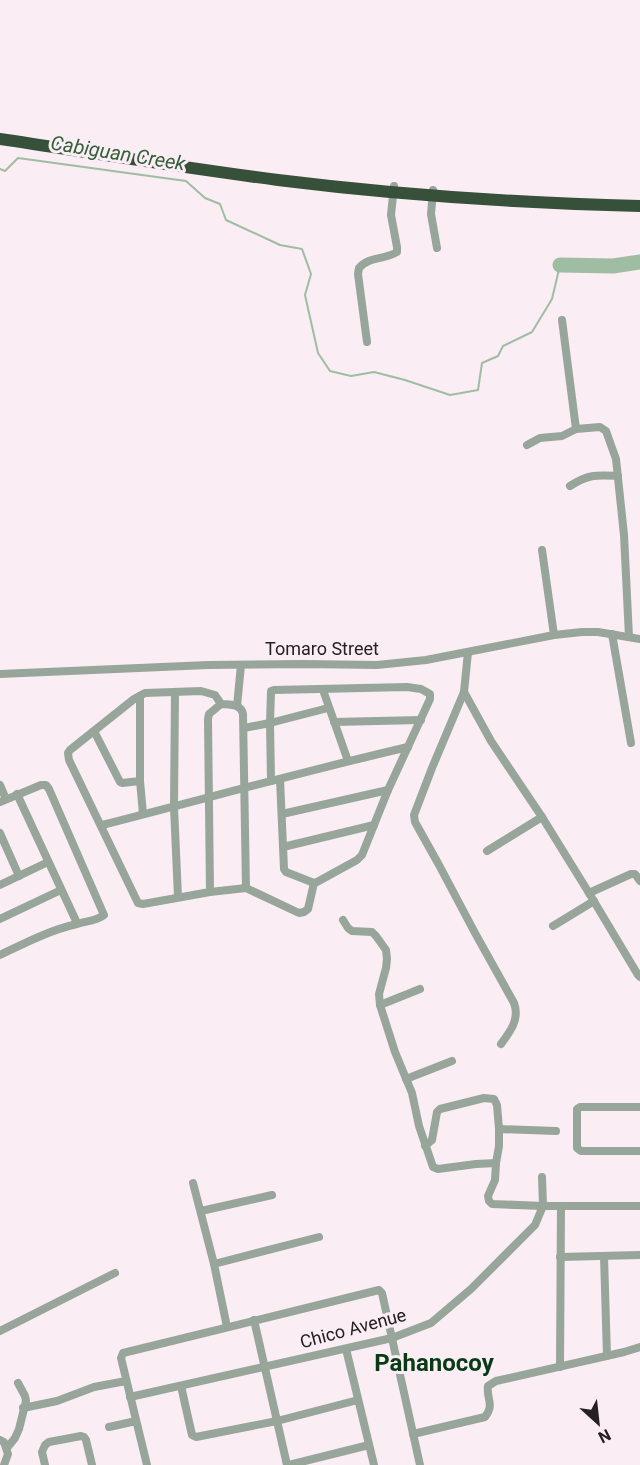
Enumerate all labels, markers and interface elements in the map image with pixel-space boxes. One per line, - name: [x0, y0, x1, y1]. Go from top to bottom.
- water label: Cabiguan Creek: [49, 131, 188, 176]
- street label: Tomaro Street: [265, 638, 379, 659]
- street label: Chico Avenue: [298, 1304, 408, 1352]
- district label: Pahanocoy: [374, 1349, 495, 1377]
- north arrow: [568, 1393, 628, 1453]
- text: N: [595, 1425, 614, 1447]

